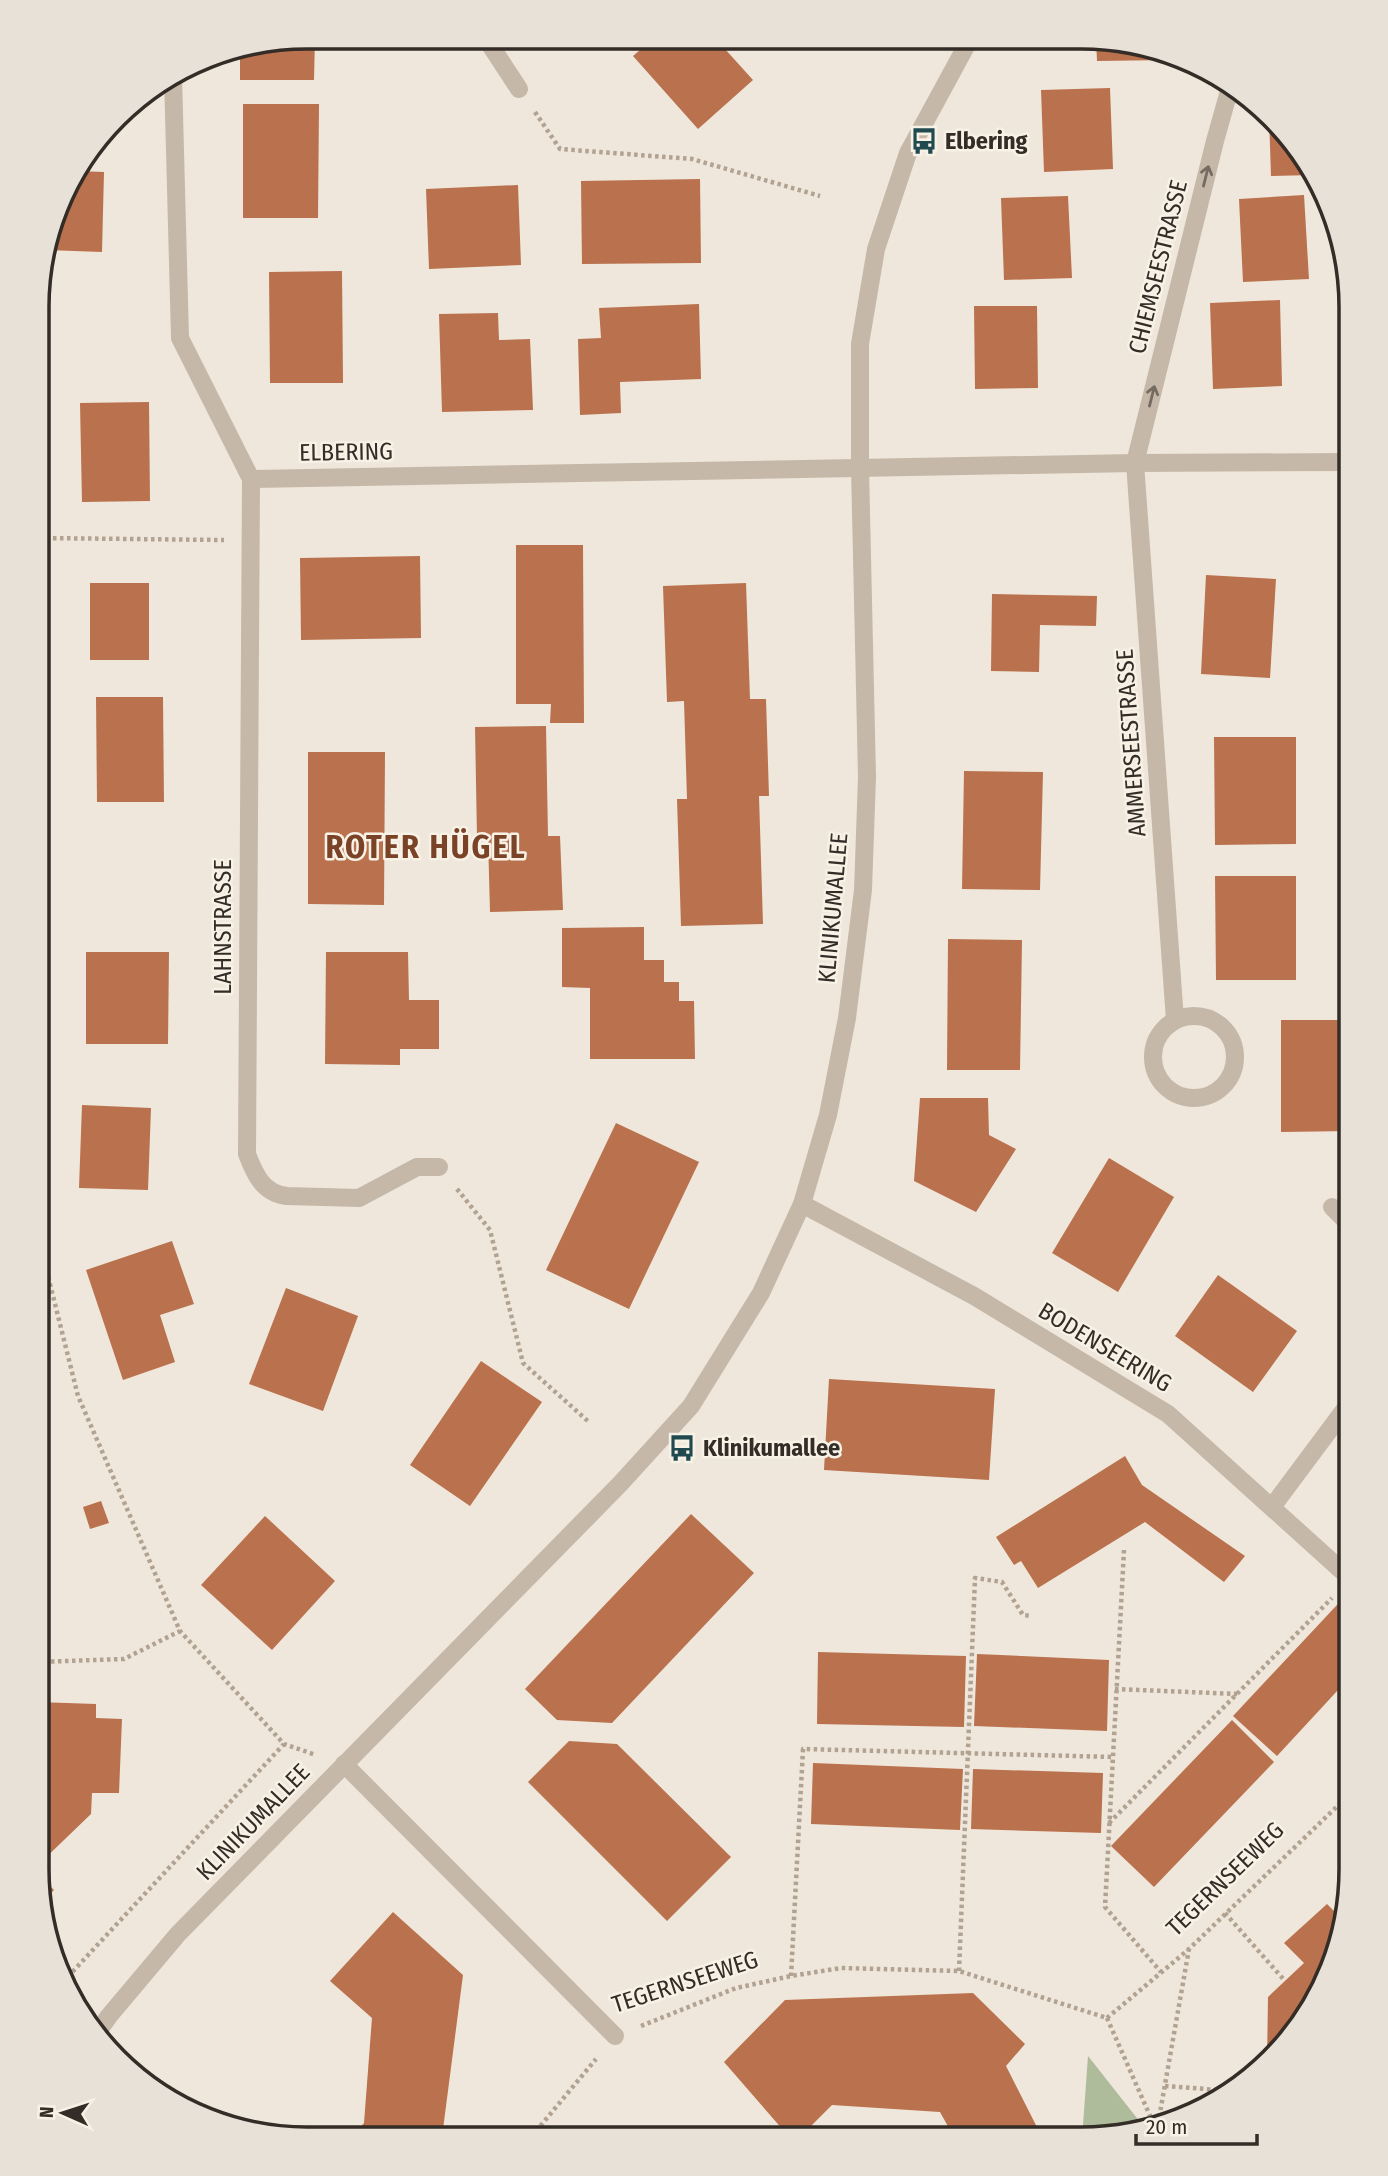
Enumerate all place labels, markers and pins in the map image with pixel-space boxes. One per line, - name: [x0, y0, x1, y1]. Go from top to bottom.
- bus stop icon: Elbering: [909, 126, 939, 156]
- place label: Elbering: [945, 127, 1027, 155]
- bus stop icon: Klinikumallee: [667, 1433, 697, 1463]
- place label: Klinikumallee: [703, 1434, 840, 1462]

